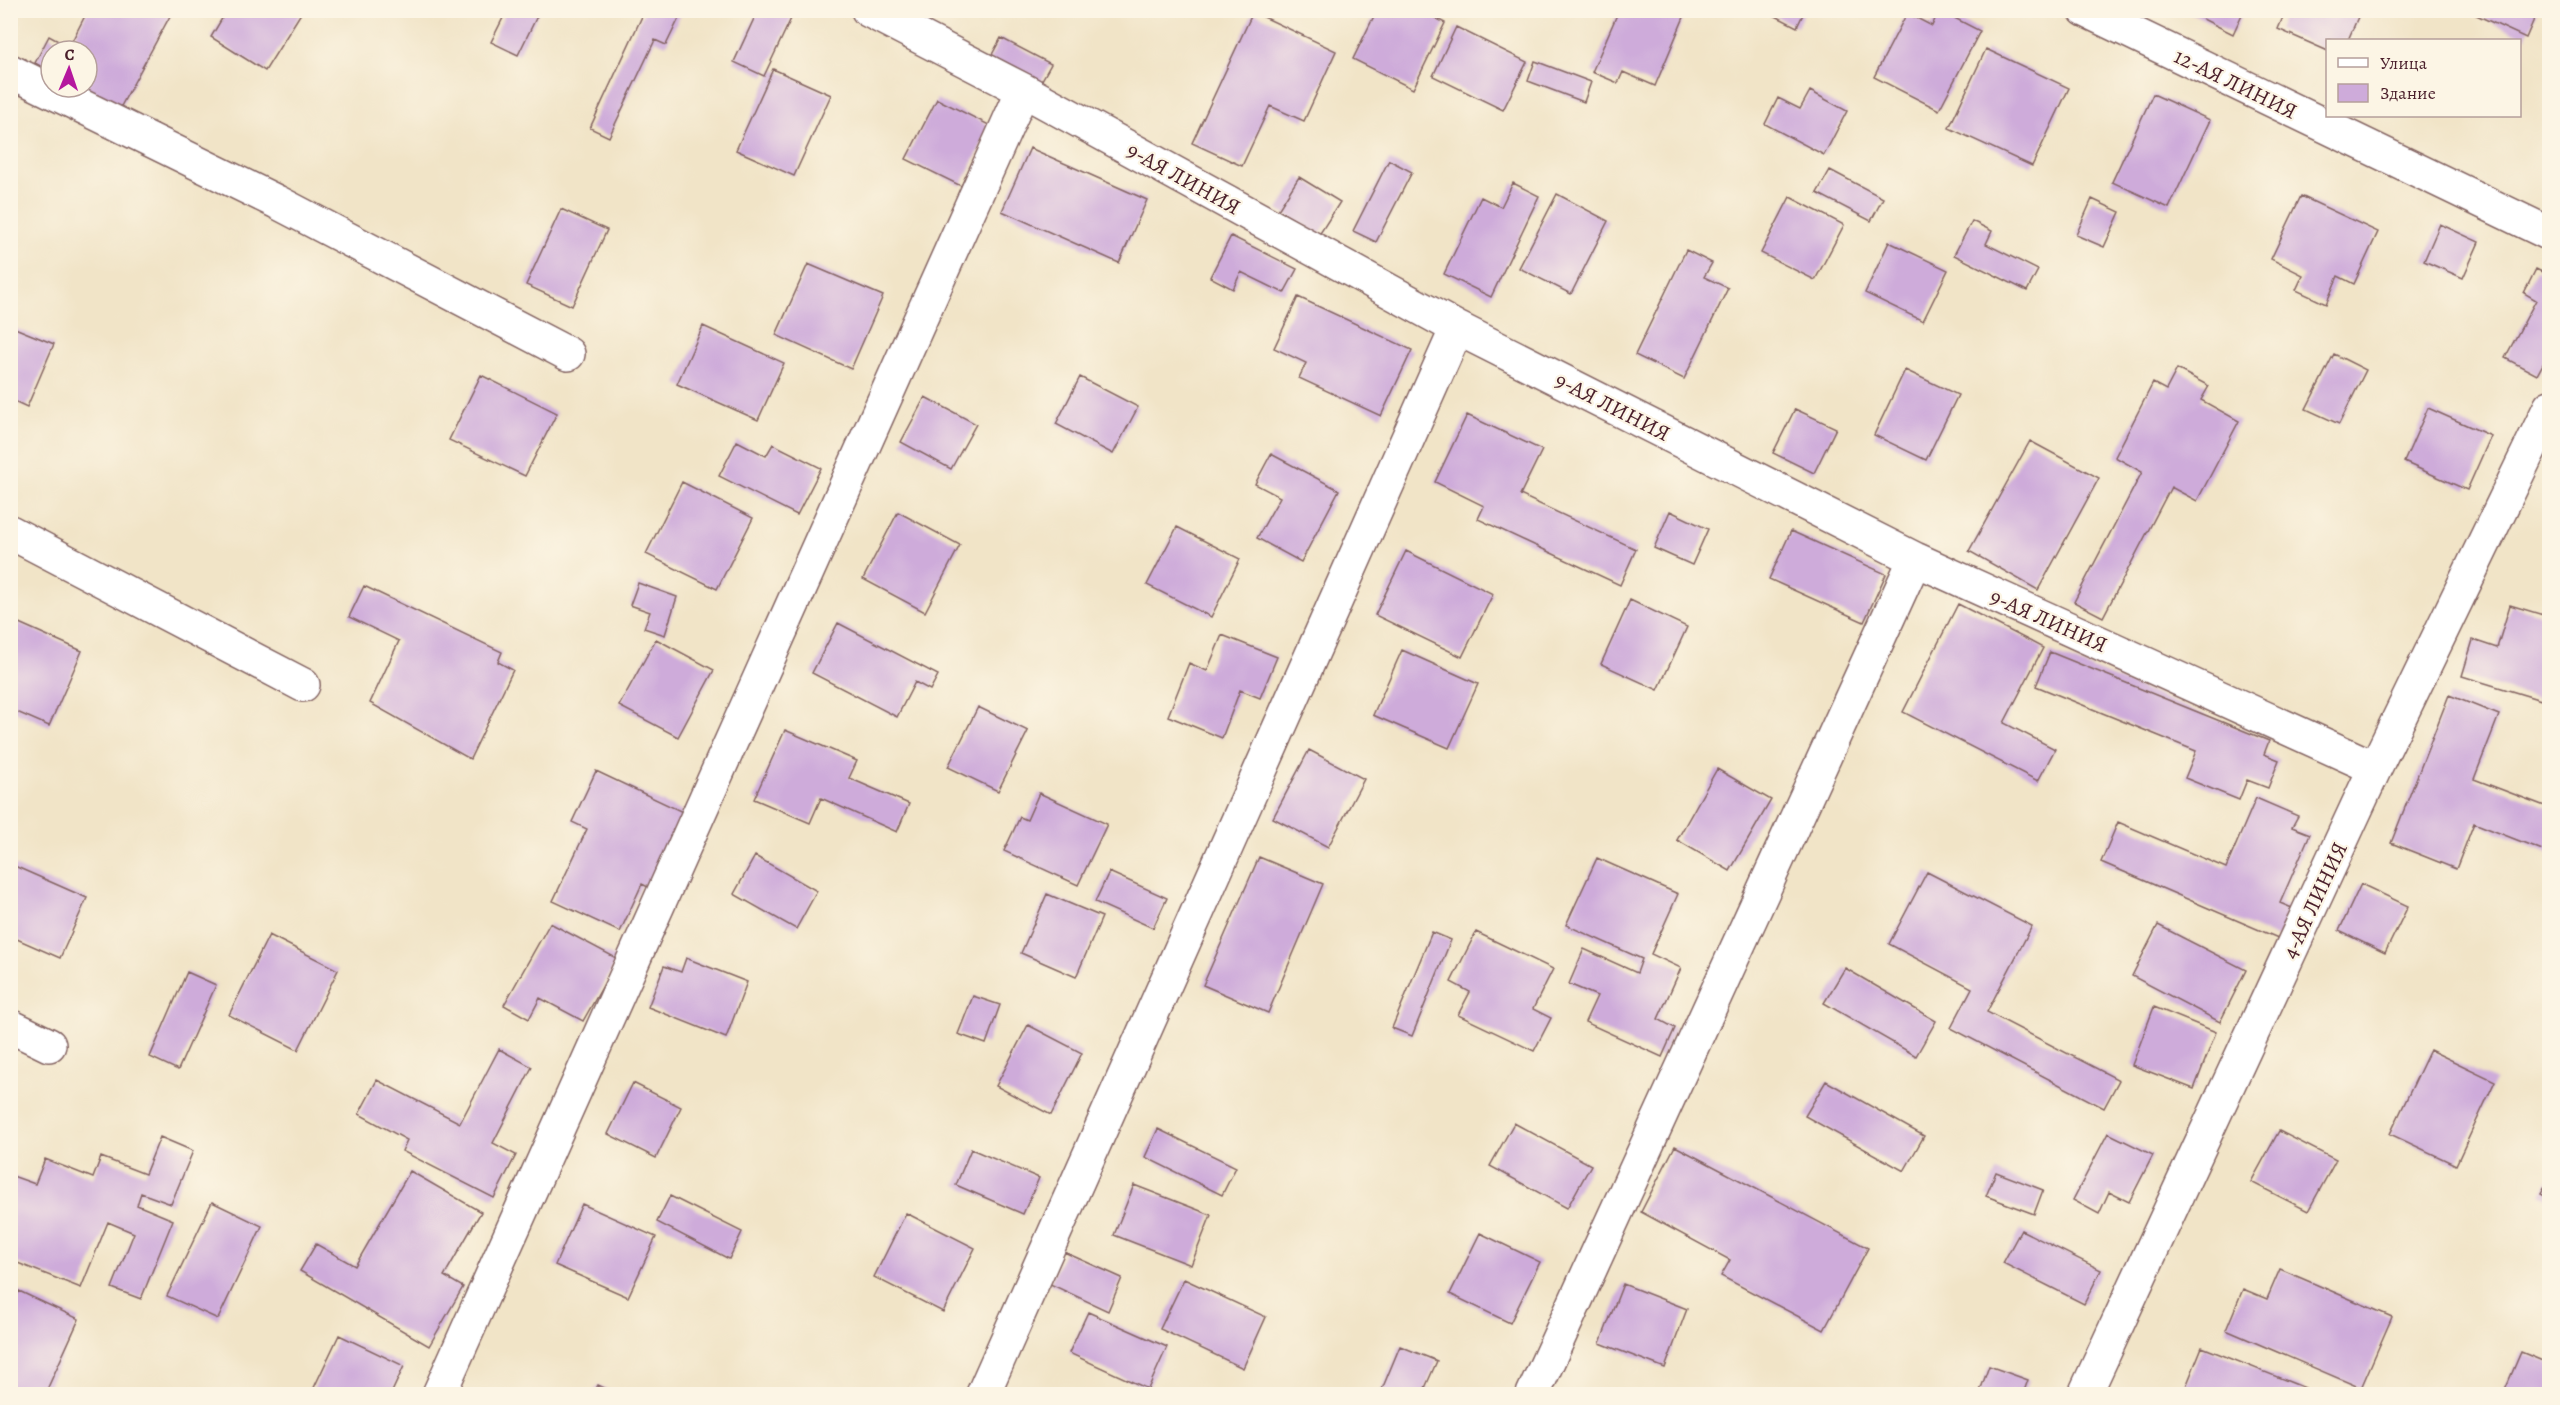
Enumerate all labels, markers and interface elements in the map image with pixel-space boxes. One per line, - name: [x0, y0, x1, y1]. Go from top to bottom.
- north arrow: [39, 39, 99, 99]
- legend: [2326, 39, 2521, 117]
- street label: 12-АЯ ЛИНИЯ: [2169, 41, 2302, 127]
- text: С: [64, 44, 75, 66]
- text: Улица: [2380, 51, 2428, 75]
- text: Здание: [2380, 81, 2436, 105]
- street label: 9-АЯ ЛИНИЯ: [1121, 135, 1246, 222]
- street label: 9-АЯ ЛИНИЯ: [1550, 365, 1675, 449]
- street label: 9-АЯ ЛИНИЯ: [1985, 582, 2112, 660]
- street label: 4-АЯ ЛИНИЯ: [2275, 837, 2355, 964]

